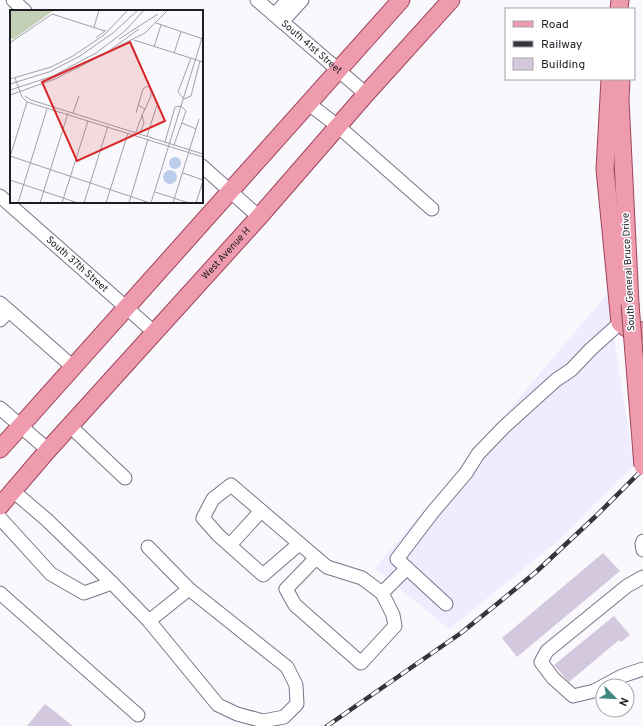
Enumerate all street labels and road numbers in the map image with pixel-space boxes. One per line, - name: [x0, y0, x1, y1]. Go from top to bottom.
- street label: South 41st Street: [278, 17, 345, 77]
- street label: South General Bruce Drive: [619, 212, 639, 332]
- street label: West Avenue H: [199, 224, 253, 282]
- street label: South 37th Street: [43, 233, 111, 295]

